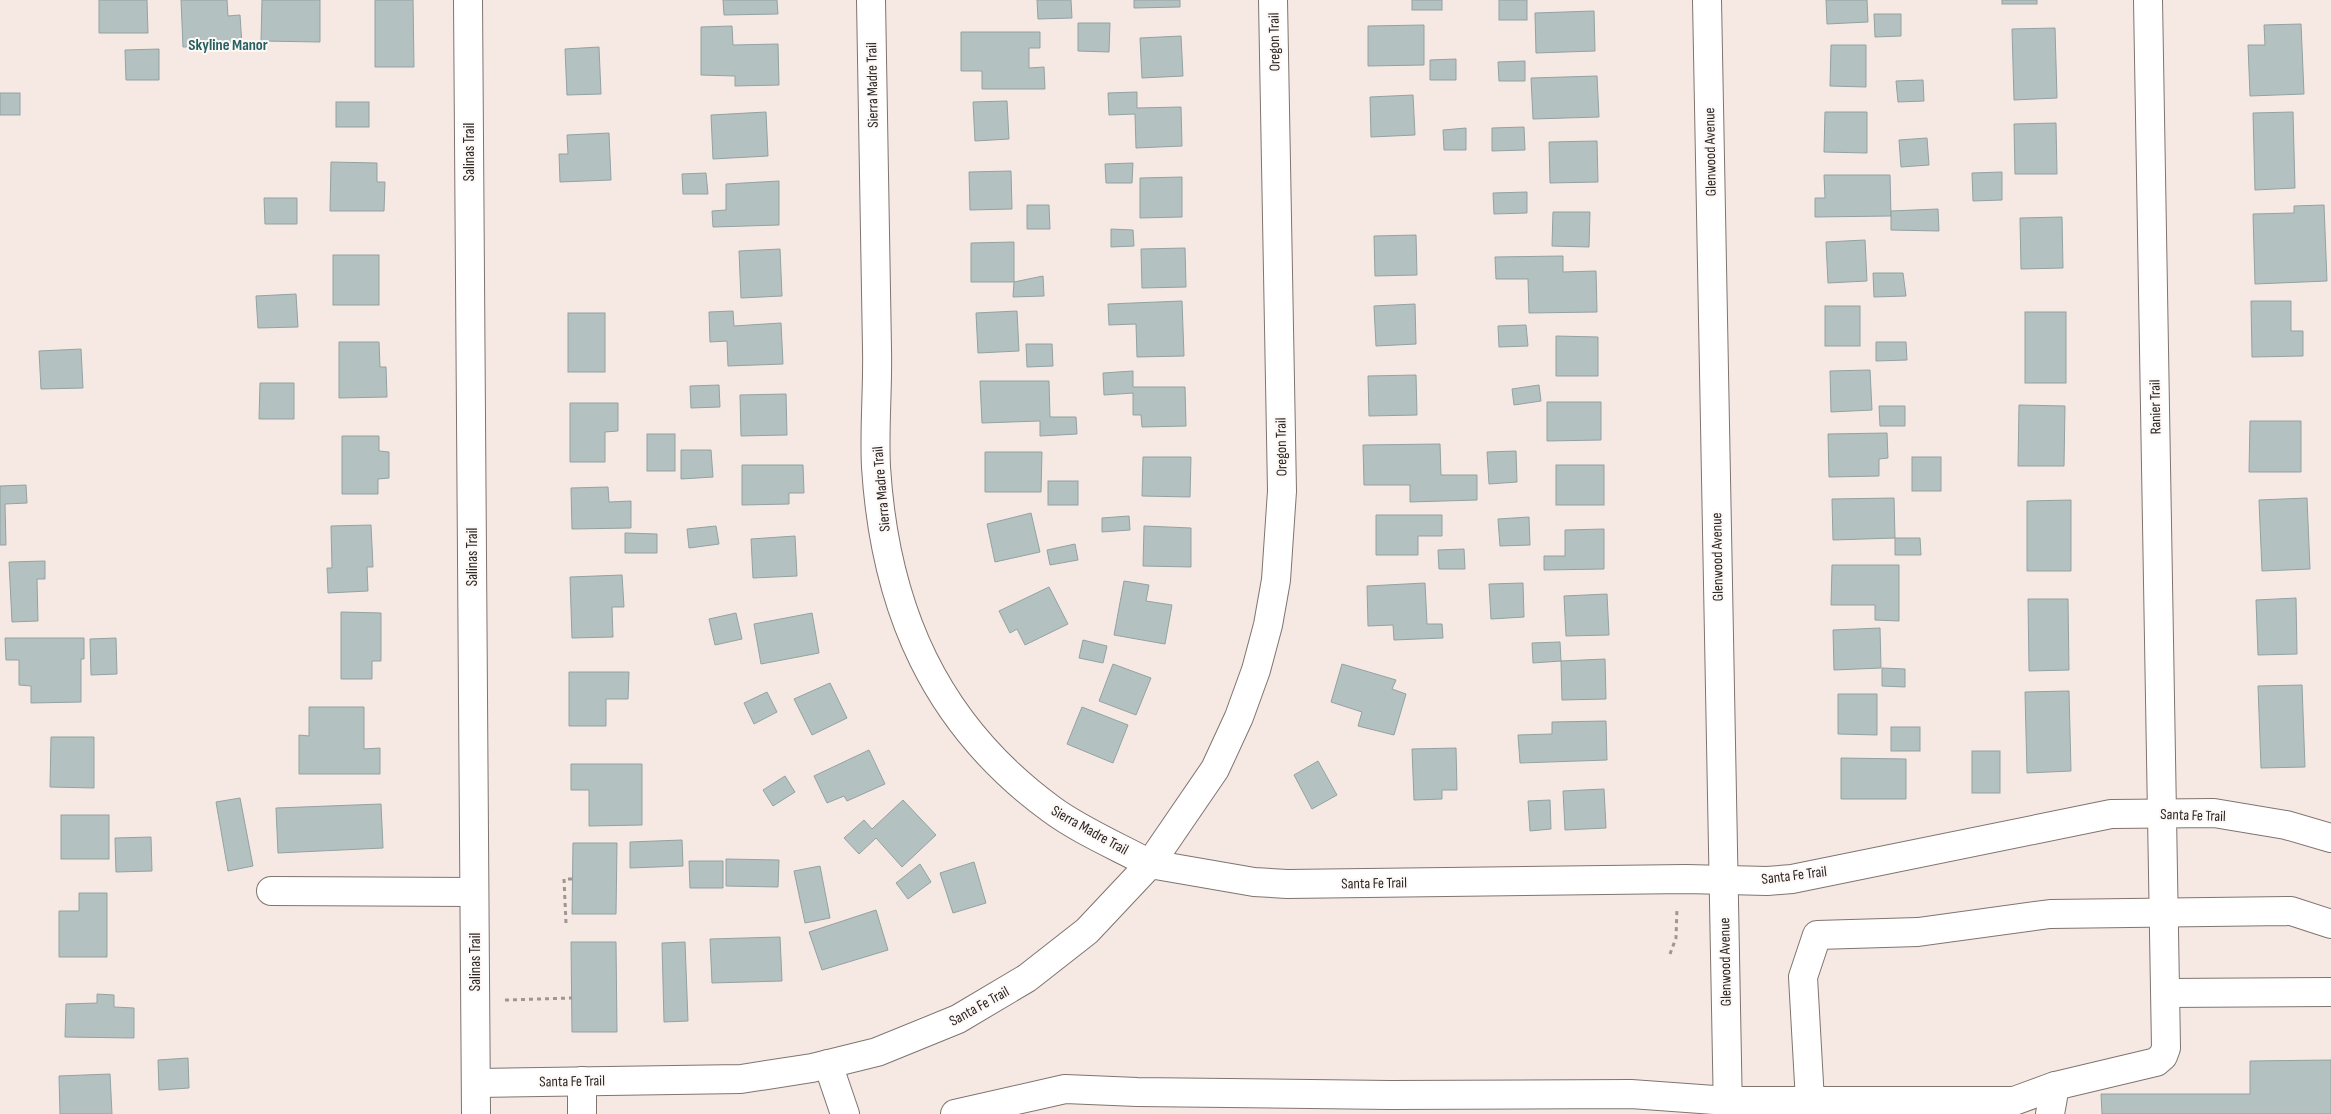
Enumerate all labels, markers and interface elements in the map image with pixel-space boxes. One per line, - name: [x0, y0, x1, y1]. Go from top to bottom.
- street label: Oregon Trail: [1264, 12, 1285, 72]
- district label: Skyline Manor: [188, 36, 268, 55]
- street label: Sierra Madre Trail: [862, 42, 883, 128]
- street label: Glenwood Avenue: [1700, 107, 1721, 197]
- street label: Salinas Trail: [460, 123, 479, 181]
- street label: Ranier Trail: [2146, 379, 2165, 435]
- street label: Oregon Trail: [1271, 417, 1292, 477]
- street label: Sierra Madre Trail: [868, 445, 895, 532]
- street label: Glenwood Avenue: [1707, 512, 1728, 602]
- street label: Salinas Trail: [463, 528, 482, 586]
- street label: Sierra Madre Trail: [1048, 801, 1132, 859]
- street label: Santa Fe Trail: [2160, 805, 2226, 826]
- street label: Santa Fe Trail: [1760, 862, 1828, 889]
- street label: Santa Fe Trail: [1341, 873, 1407, 894]
- street label: Glenwood Avenue: [1715, 917, 1736, 1007]
- street label: Salinas Trail: [466, 933, 485, 991]
- street label: Santa Fe Trail: [946, 982, 1013, 1031]
- street label: Santa Fe Trail: [539, 1071, 605, 1092]

